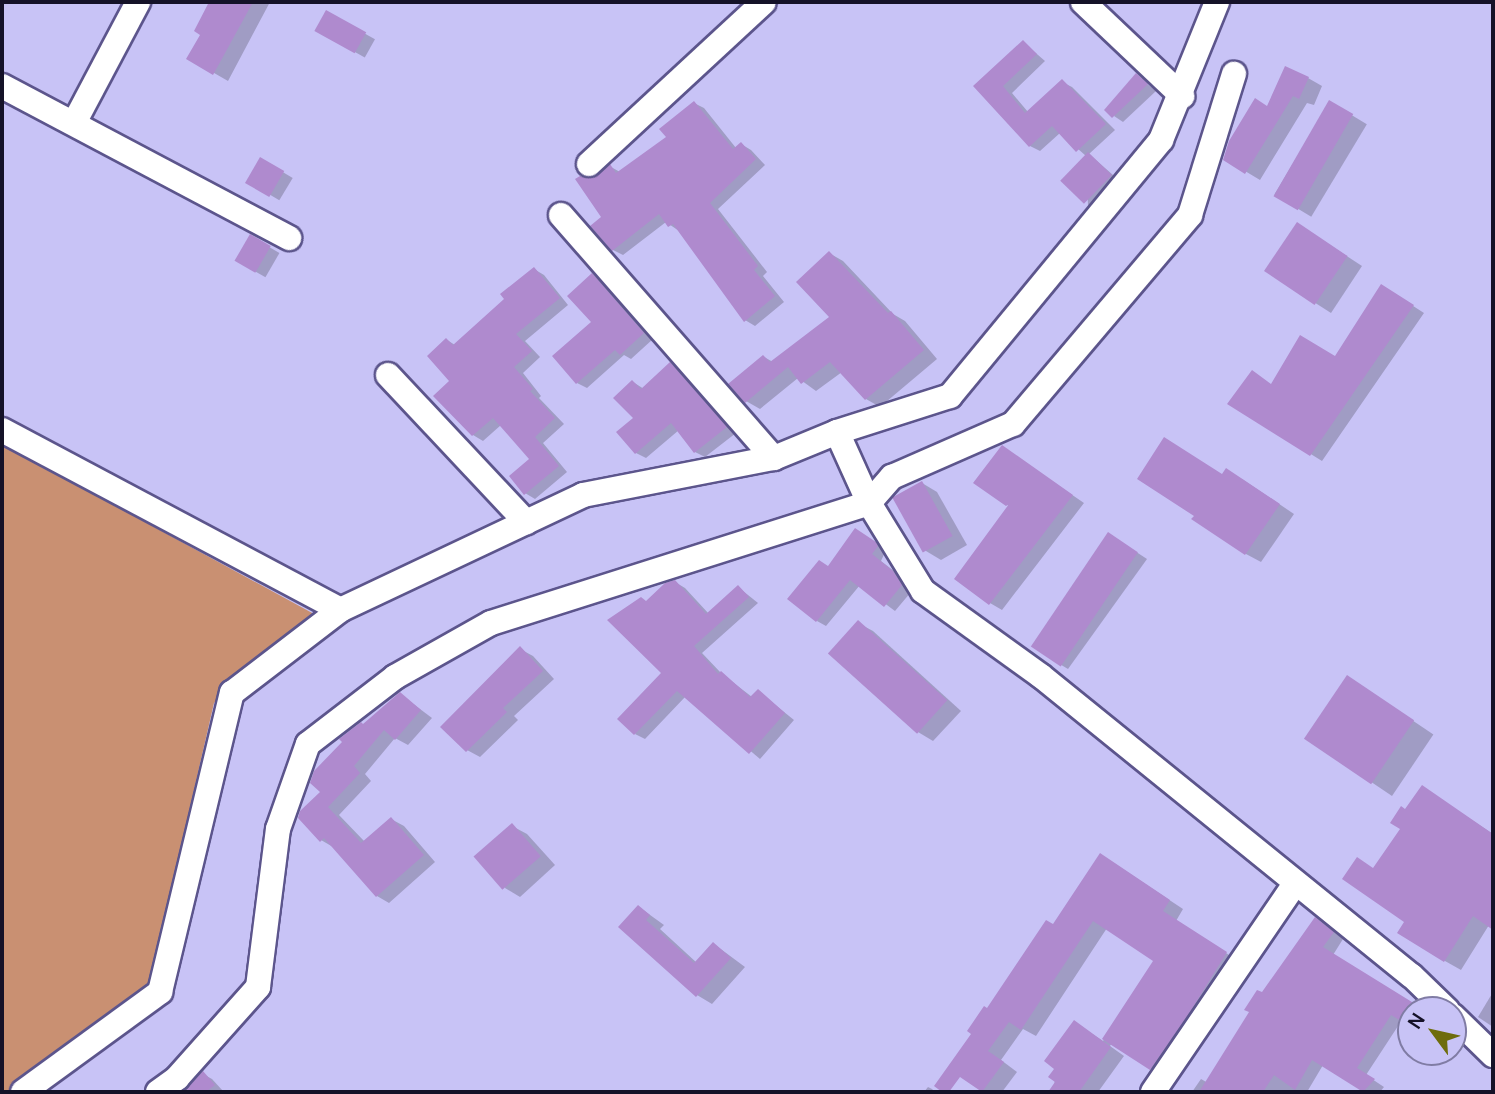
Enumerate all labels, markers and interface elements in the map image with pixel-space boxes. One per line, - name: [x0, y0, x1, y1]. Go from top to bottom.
- north arrow: [1397, 996, 1467, 1066]
- text: N: [1401, 1008, 1431, 1033]

